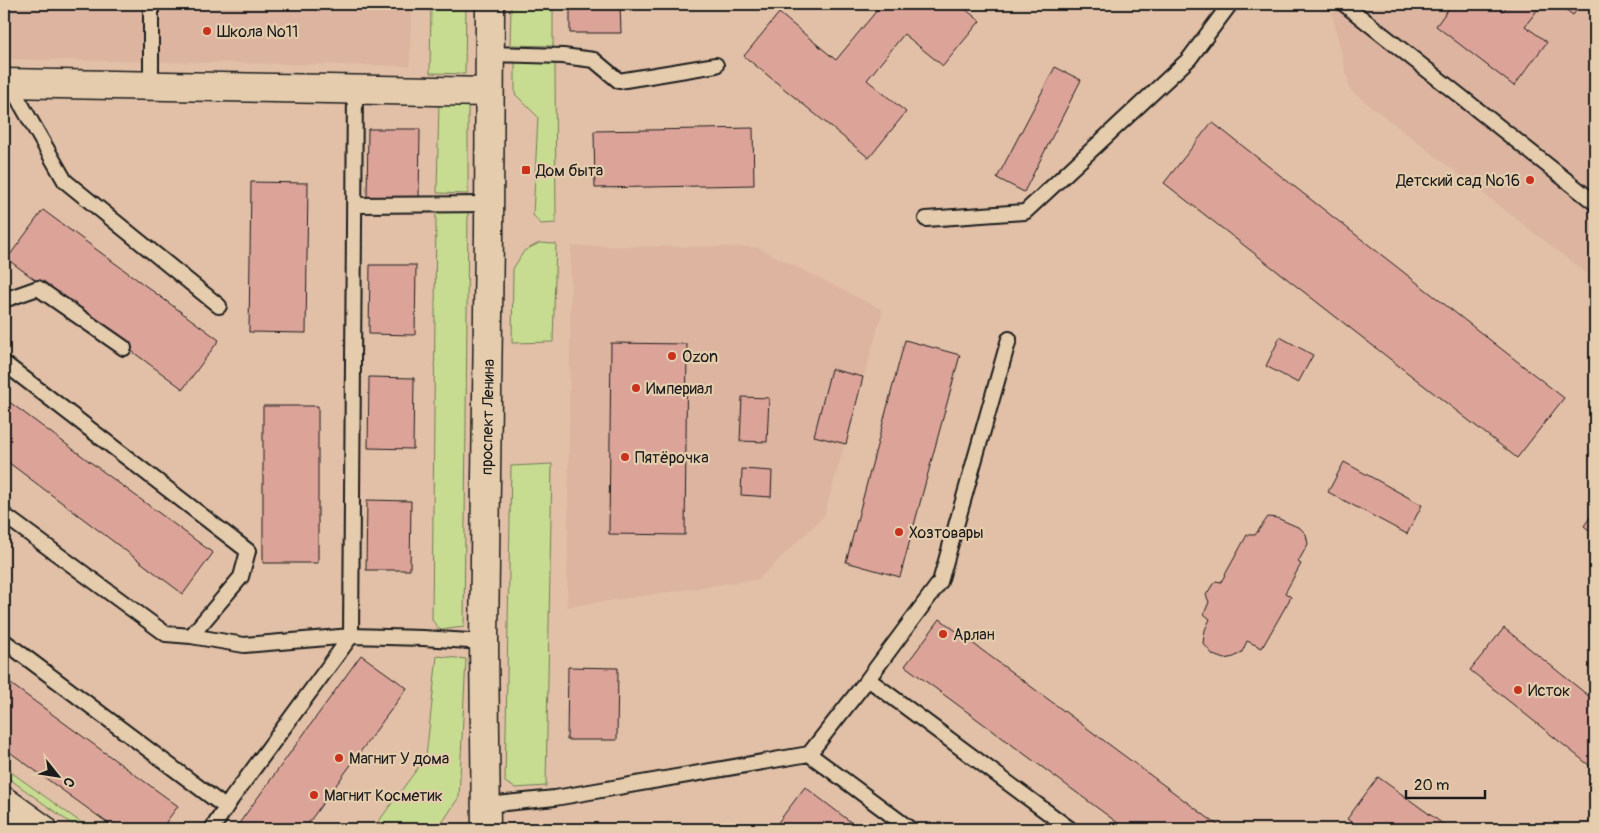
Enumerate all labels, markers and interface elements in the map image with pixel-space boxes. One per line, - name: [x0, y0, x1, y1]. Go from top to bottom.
- place label: Школа №11: [217, 22, 298, 42]
- marker: Школа №11: [201, 25, 213, 37]
- place label: Дом быта: [535, 161, 603, 181]
- marker: Дом быта: [520, 164, 532, 176]
- place label: Детский сад №16: [1395, 171, 1520, 191]
- marker: Детский сад №16: [1524, 174, 1536, 186]
- place label: Ozon: [682, 347, 718, 367]
- marker: Ozon: [666, 350, 678, 362]
- street label: проспект Ленина: [477, 359, 499, 475]
- place label: Империал: [646, 379, 713, 399]
- marker: Империал: [630, 382, 642, 394]
- place label: Пятёрочка: [635, 448, 709, 468]
- marker: Пятёрочка: [619, 451, 631, 463]
- place label: Хозтовары: [909, 523, 984, 543]
- marker: Хозтовары: [893, 526, 905, 538]
- place label: Арлан: [953, 625, 995, 645]
- marker: Арлан: [937, 628, 949, 640]
- place label: Исток: [1528, 681, 1570, 701]
- marker: Исток: [1512, 684, 1524, 696]
- place label: Магнит У дома: [349, 749, 449, 769]
- north arrow: [32, 750, 82, 800]
- marker: Магнит У дома: [333, 752, 345, 764]
- scale bar: [1406, 768, 1485, 800]
- text: С: [59, 774, 78, 791]
- text: 20 m: [1414, 776, 1449, 795]
- place label: Магнит Косметик: [324, 786, 443, 806]
- marker: Магнит Косметик: [308, 789, 320, 801]

